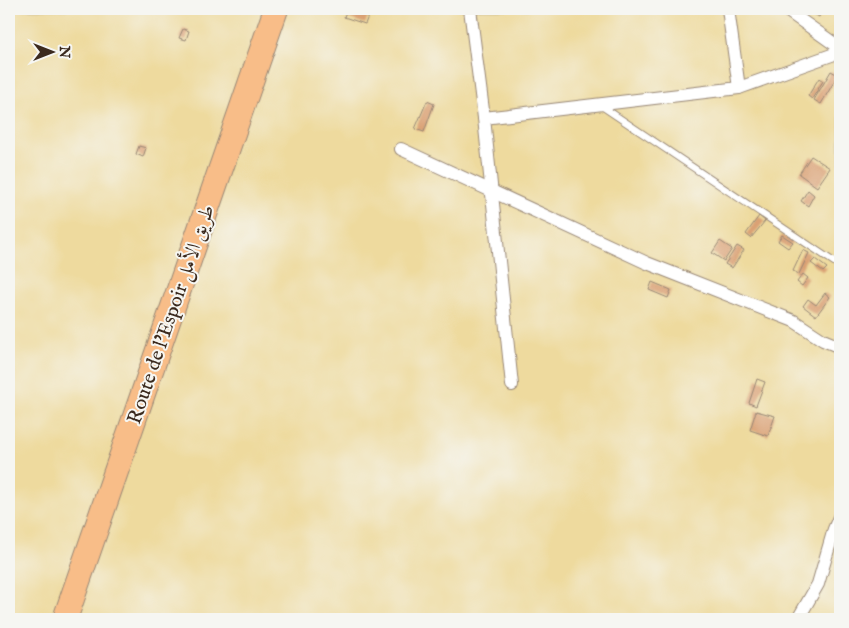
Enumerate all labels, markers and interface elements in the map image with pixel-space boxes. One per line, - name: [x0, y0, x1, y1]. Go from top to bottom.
- north arrow: [28, 28, 78, 78]
- text: N: [55, 45, 73, 58]
- street label: Route de l’Espoir طريق الأمل: [118, 200, 222, 428]

